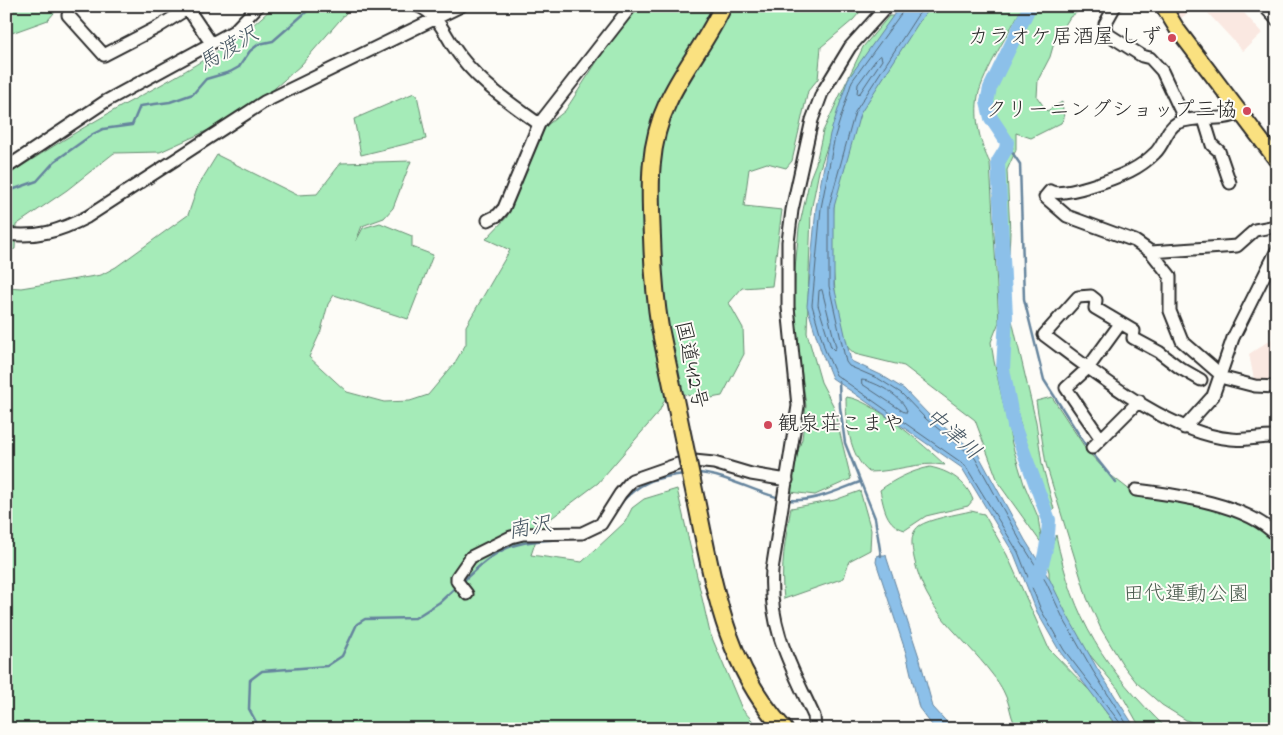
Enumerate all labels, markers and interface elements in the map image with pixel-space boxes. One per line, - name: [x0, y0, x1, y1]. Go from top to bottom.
- water label: 馬渡沢: [192, 19, 266, 81]
- place label: カラオケ居酒屋 しず: [968, 23, 1162, 53]
- marker: カラオケ居酒屋 しず: [1166, 32, 1178, 44]
- place label: クリーニングショップ三協: [986, 96, 1237, 126]
- marker: クリーニングショップ三協: [1241, 105, 1253, 117]
- street label: 国道412号: [666, 318, 714, 412]
- water label: 中津川: [917, 401, 987, 469]
- place label: 観泉荘こまや: [778, 410, 904, 440]
- marker: 観泉荘こまや: [762, 419, 774, 431]
- water label: 南沢: [505, 509, 556, 549]
- park label: 田代運動公園: [1123, 580, 1249, 610]

